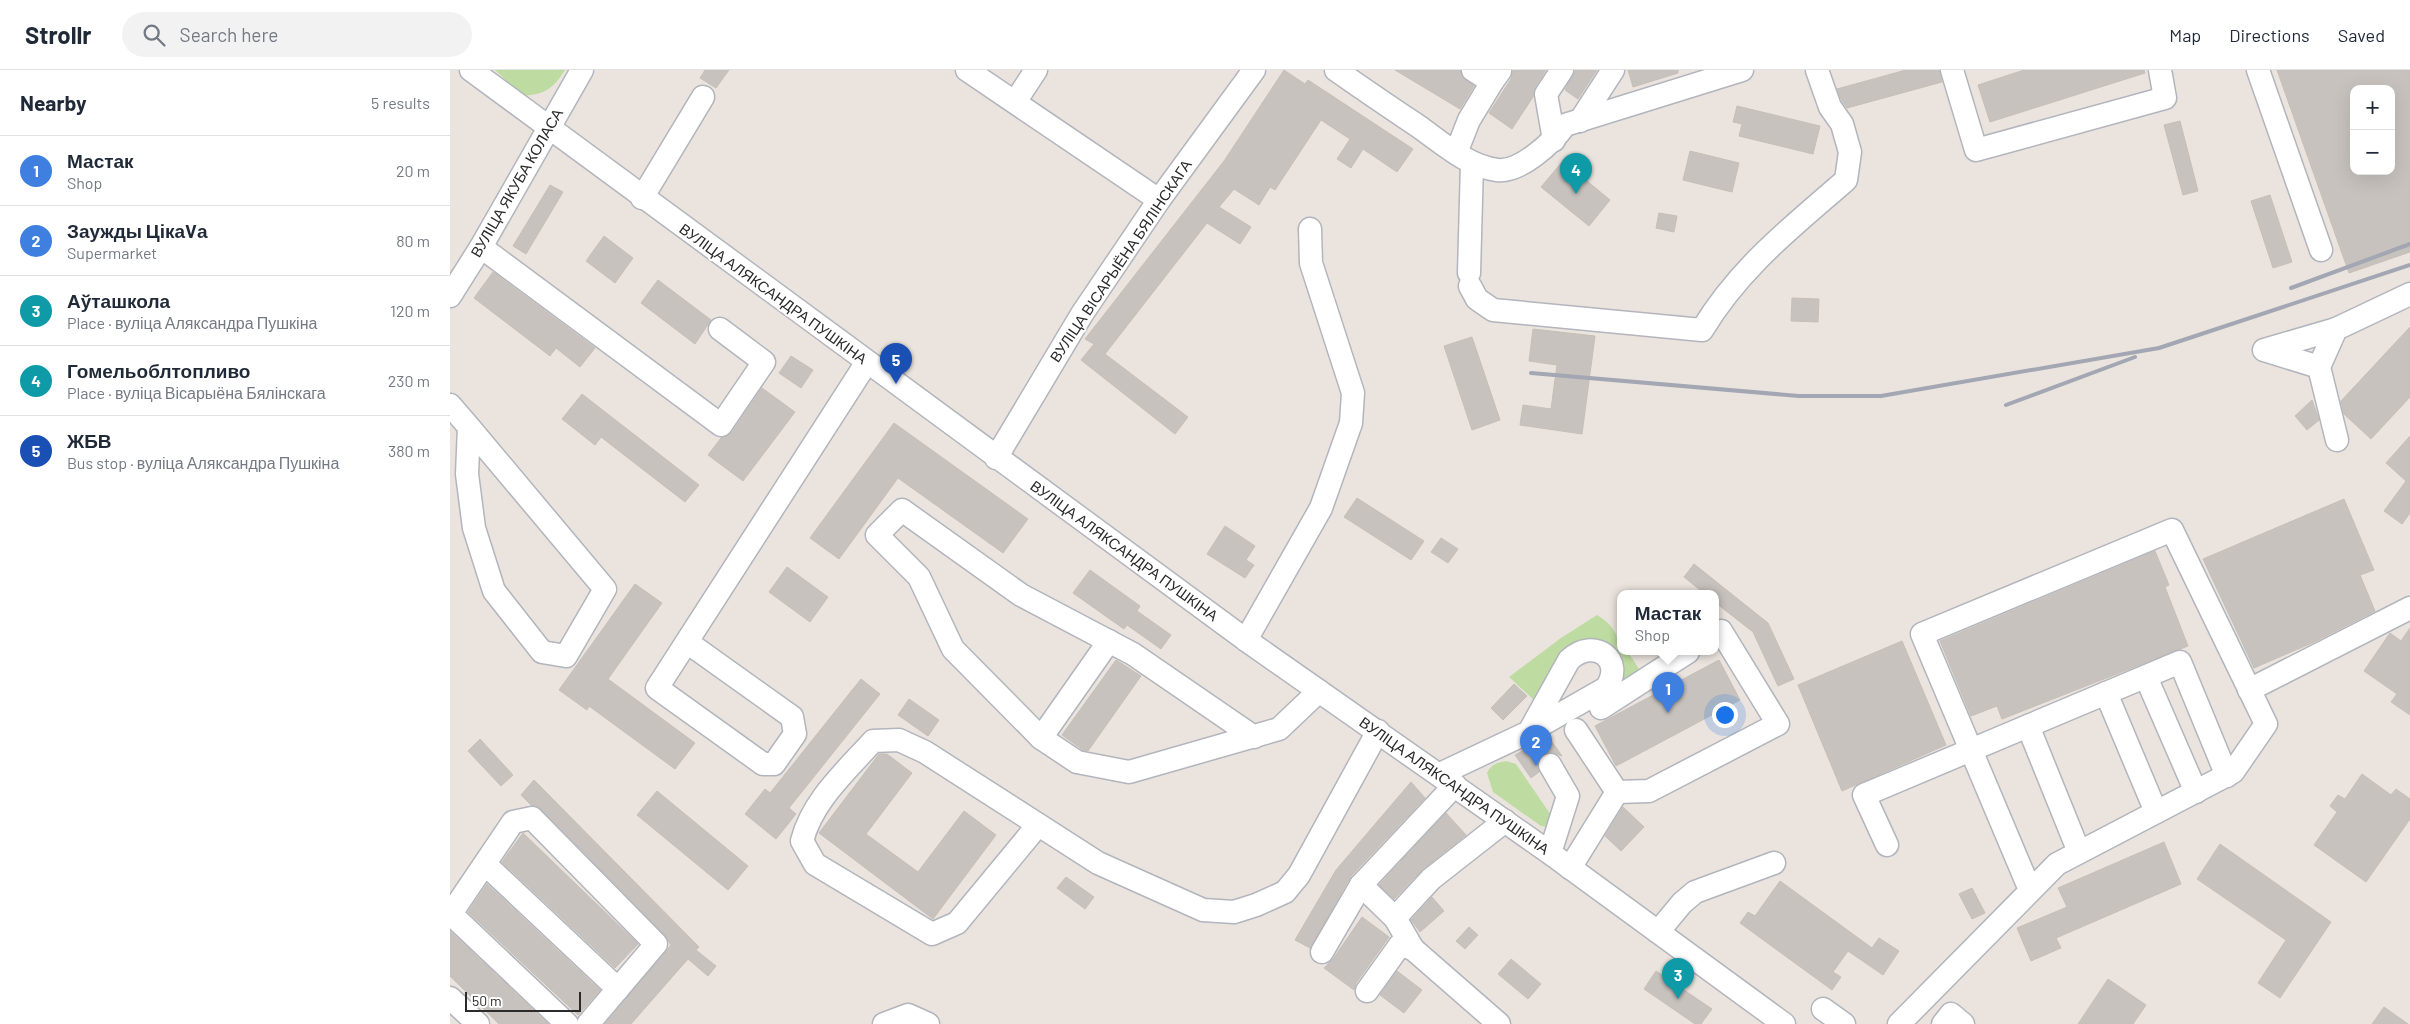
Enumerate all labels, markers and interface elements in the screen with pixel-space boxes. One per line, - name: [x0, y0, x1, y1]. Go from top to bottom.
- search box: [122, 12, 472, 57]
- text: Strollr: [25, 20, 92, 49]
- icon: search: [140, 21, 168, 49]
- text: Search here: [180, 23, 278, 46]
- text: Map: [2169, 24, 2201, 46]
- text: Directions: [2229, 24, 2310, 46]
- text: Saved: [2338, 24, 2385, 46]
- map controls: [2350, 85, 2395, 175]
- button: +: [2350, 85, 2395, 130]
- text: Nearby: [20, 90, 86, 115]
- text: 5 results: [371, 93, 430, 112]
- street label: ВУЛІЦА ЯКУБА КОЛАСА: [466, 105, 566, 260]
- button: −: [2350, 130, 2395, 175]
- text: Мастак: [67, 149, 134, 172]
- pin: 4: [1560, 153, 1592, 194]
- street label: ВУЛІЦА ВІСАРЫЁНА БЯЛІНСКАГА: [1045, 156, 1195, 365]
- text: 1: [33, 161, 39, 180]
- text: 20 m: [396, 161, 430, 180]
- text: Shop: [67, 173, 102, 192]
- text: Заужды ЦікаVа: [67, 219, 207, 242]
- street label: ВУЛІЦА АЛЯКСАНДРА ПУШКІНА: [676, 219, 871, 367]
- text: 2: [32, 231, 40, 250]
- text: 80 m: [396, 231, 430, 250]
- text: Supermarket: [67, 243, 157, 262]
- text: Аўташкола: [67, 289, 170, 312]
- text: 3: [32, 301, 40, 320]
- text: 120 m: [390, 301, 430, 320]
- text: Place · вуліца Аляксандра Пушкіна: [67, 313, 317, 332]
- pin: 5: [880, 343, 912, 384]
- text: Гомельоблтопливо: [67, 359, 250, 382]
- text: 4: [31, 371, 41, 390]
- text: 230 m: [388, 371, 430, 390]
- text: Place · вуліца Вісарыёна Бялінскага: [67, 383, 326, 402]
- text: ЖБВ: [67, 429, 112, 452]
- text: 5: [32, 441, 40, 460]
- text: 380 m: [388, 441, 430, 460]
- text: Bus stop · вуліца Аляксандра Пушкіна: [67, 453, 339, 472]
- street label: ВУЛІЦА АЛЯКСАНДРА ПУШКІНА: [1027, 476, 1222, 624]
- popup: [1617, 590, 1719, 655]
- text: Мастак: [1635, 601, 1701, 624]
- text: Shop: [1635, 625, 1670, 644]
- pin: 1: [1652, 672, 1684, 713]
- your location: [1712, 702, 1738, 728]
- street label: ВУЛІЦА АЛЯКСАНДРА ПУШКІНА: [1356, 713, 1553, 858]
- pin: 2: [1520, 725, 1552, 766]
- pin: 3: [1662, 958, 1694, 999]
- scale bar: [465, 989, 581, 1012]
- text: 50 m: [472, 992, 501, 1009]

